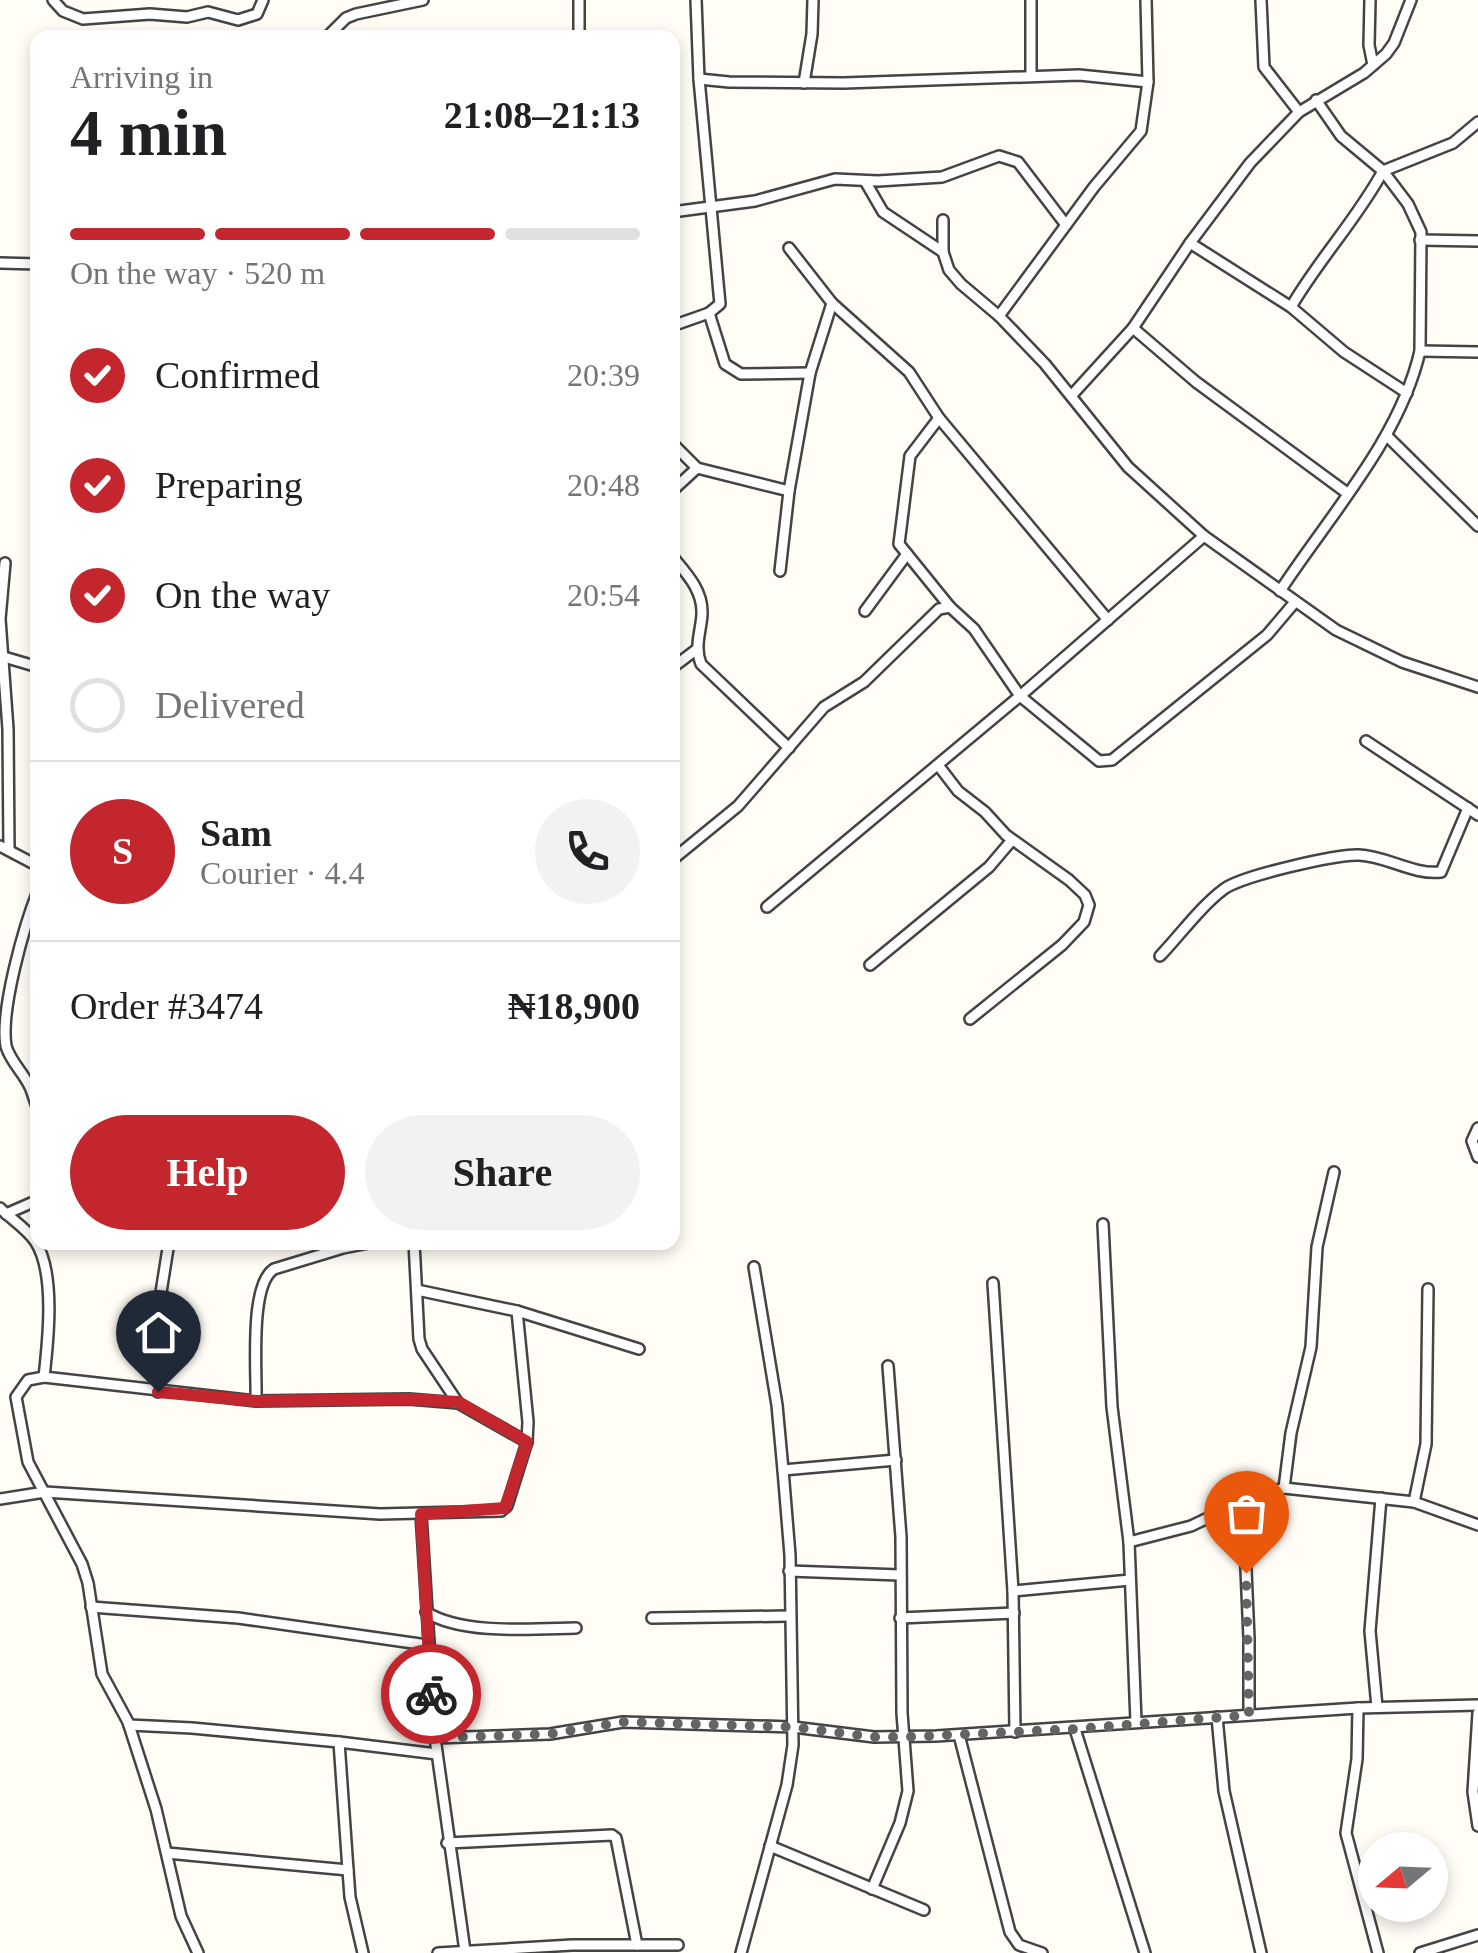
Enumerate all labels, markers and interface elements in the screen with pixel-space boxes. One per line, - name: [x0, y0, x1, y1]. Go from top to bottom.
- text: Arriving in: [70, 59, 213, 95]
- text: 21:08–21:13: [444, 94, 640, 136]
- text: 4 min: [70, 97, 227, 169]
- text: On the way · 520 m: [70, 255, 325, 291]
- icon: check: [70, 348, 125, 403]
- text: Confirmed: [155, 354, 320, 396]
- text: 20:39: [567, 357, 640, 393]
- icon: check: [70, 458, 125, 513]
- text: Preparing: [155, 464, 303, 506]
- text: 20:48: [567, 467, 640, 503]
- icon: check: [70, 568, 125, 623]
- text: On the way: [155, 574, 330, 616]
- text: 20:54: [567, 577, 640, 613]
- text: Delivered: [155, 684, 305, 726]
- button: phone: [535, 799, 640, 904]
- text: Sam: [200, 812, 272, 854]
- text: S: [112, 830, 133, 872]
- text: Courier · 4.4: [200, 855, 364, 891]
- text: Order #3474: [70, 985, 263, 1027]
- text: ₦18,900: [508, 985, 640, 1027]
- button: Help: [70, 1115, 345, 1230]
- button: Share: [365, 1115, 640, 1230]
- pin: [116, 1290, 201, 1393]
- icon: home: [131, 1305, 186, 1360]
- pin: [1204, 1471, 1289, 1574]
- icon: bag: [1219, 1486, 1274, 1541]
- courier: [381, 1644, 481, 1744]
- icon: bike: [404, 1667, 459, 1722]
- north arrow: [1358, 1832, 1448, 1922]
- map controls: [1358, 1832, 1448, 1922]

